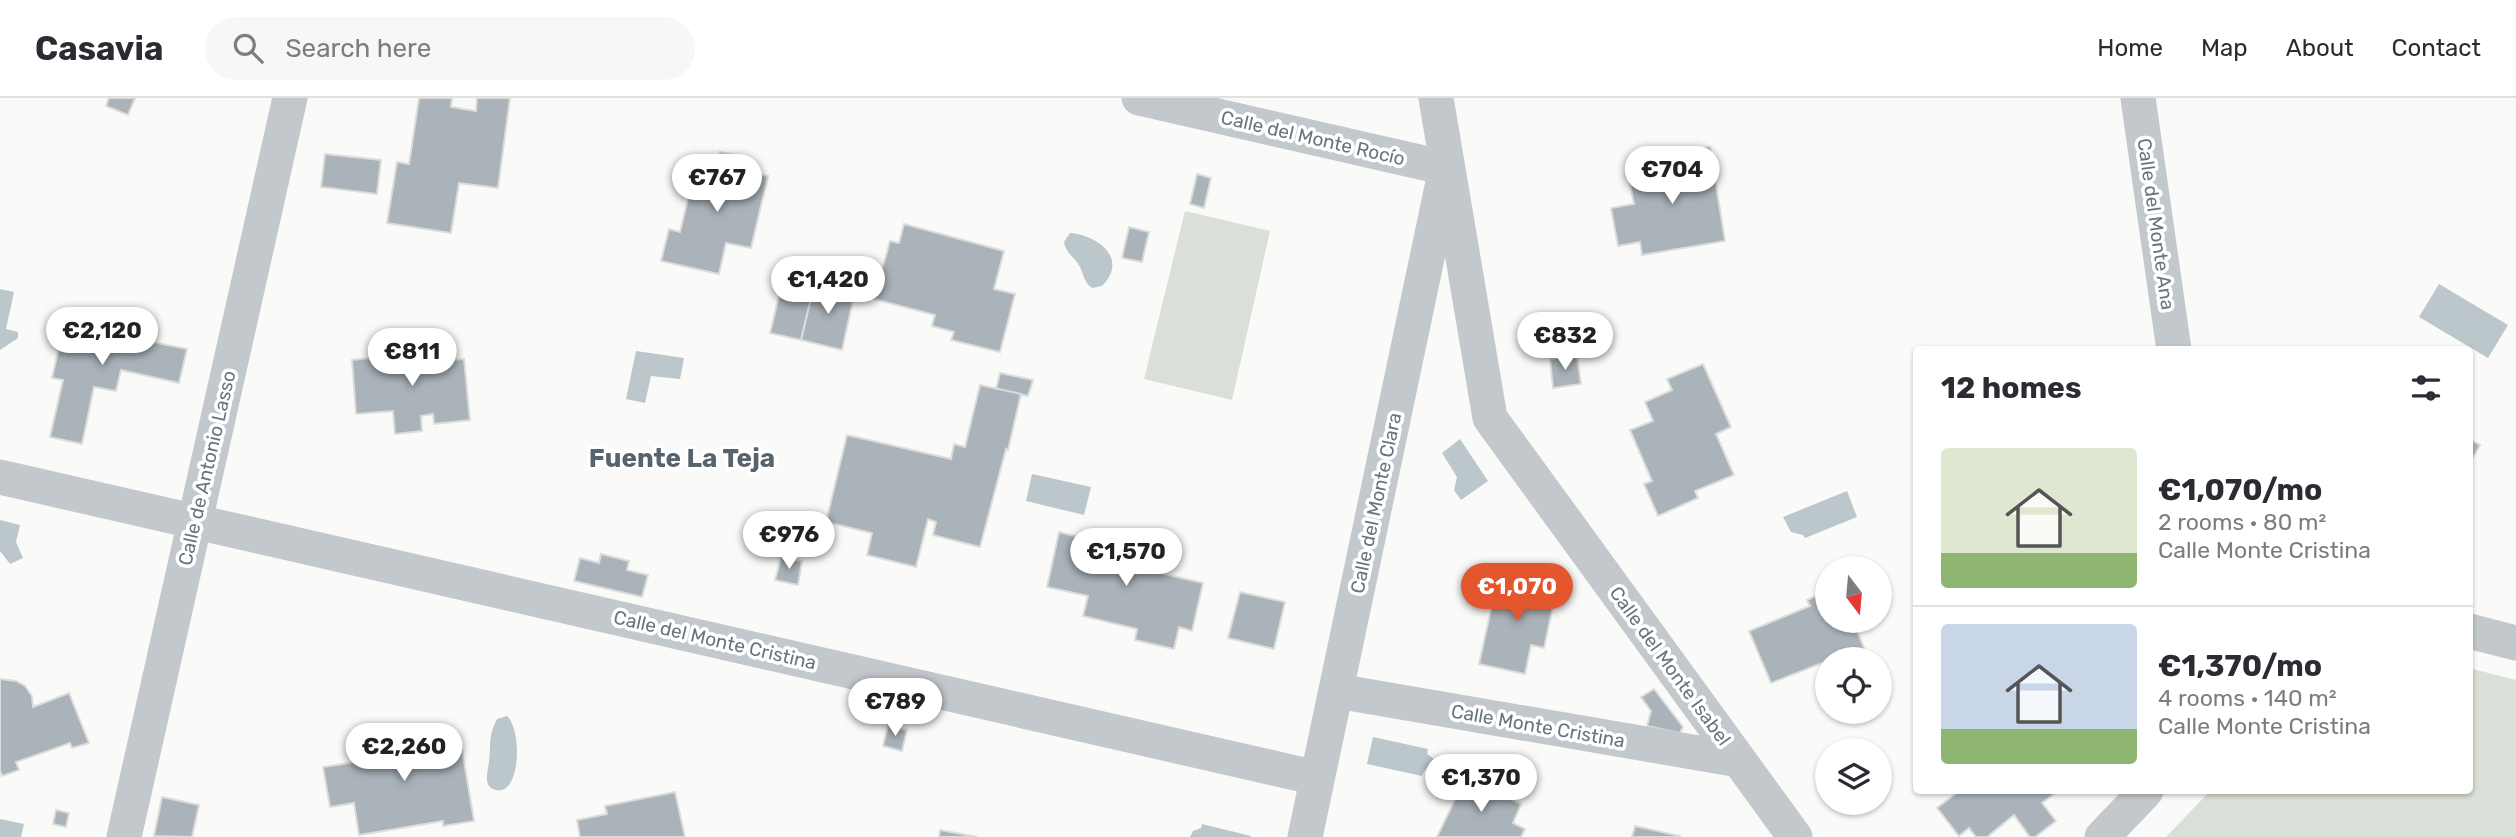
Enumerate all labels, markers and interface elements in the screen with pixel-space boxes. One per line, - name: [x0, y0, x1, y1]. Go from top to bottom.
- search box: [205, 17, 695, 80]
- text: Casavia: [35, 29, 163, 68]
- icon: search: [229, 29, 267, 67]
- text: Search here: [285, 33, 431, 64]
- text: Home: [2097, 34, 2163, 62]
- text: Map: [2201, 34, 2248, 62]
- text: About: [2286, 34, 2354, 62]
- text: Contact: [2392, 34, 2481, 62]
- street label: Calle del Monte Rocío: [1219, 106, 1407, 170]
- street label: Calle del Monte Ana: [2133, 137, 2179, 311]
- pin: €704: [1631, 146, 1713, 206]
- pin: €767: [676, 155, 758, 214]
- text: €704: [1641, 155, 1703, 183]
- text: €767: [688, 163, 746, 191]
- pin: €1,420: [771, 256, 885, 316]
- text: €1,420: [787, 265, 869, 293]
- pin: €2,120: [45, 308, 159, 367]
- pin: €832: [1524, 313, 1606, 372]
- text: €2,120: [62, 316, 142, 344]
- text: €832: [1533, 321, 1597, 349]
- pin: €811: [371, 328, 453, 388]
- text: €811: [384, 337, 440, 365]
- street label: Calle de Antonio Lasso: [173, 368, 241, 568]
- icon: filters: [2407, 369, 2445, 407]
- text: 12 homes: [1941, 370, 2082, 406]
- street label: Calle del Monte Clara: [1346, 410, 1406, 596]
- district label: Fuente La Teja: [589, 443, 775, 474]
- text: €1,070/mo: [2158, 472, 2322, 508]
- icon: home: [1997, 476, 2081, 560]
- text: 2 rooms · 80 m²: [2158, 508, 2326, 536]
- pin: €976: [748, 512, 830, 571]
- text: €976: [759, 520, 819, 548]
- pin: €1,570: [1069, 528, 1183, 588]
- text: Calle Monte Cristina: [2158, 536, 2371, 564]
- text: €1,570: [1086, 537, 1166, 565]
- north arrow: [1815, 556, 1892, 634]
- map controls: [1815, 556, 1892, 815]
- pin: €1,070: [1460, 564, 1574, 623]
- text: €1,070: [1477, 572, 1557, 600]
- street label: Calle del Monte Isabel: [1605, 582, 1735, 750]
- street label: Calle del Monte Cristina: [611, 605, 819, 675]
- button: locate: [1815, 647, 1892, 724]
- text: €1,370/mo: [2158, 648, 2322, 684]
- icon: home: [1997, 652, 2081, 736]
- pin: €789: [854, 678, 936, 738]
- text: 4 rooms · 140 m²: [2158, 684, 2337, 712]
- text: €789: [864, 687, 926, 715]
- street label: Calle Monte Cristina: [1449, 699, 1627, 753]
- text: Calle Monte Cristina: [2158, 712, 2371, 740]
- pin: €2,260: [347, 724, 461, 783]
- text: €2,260: [362, 732, 446, 760]
- button: layers: [1815, 738, 1892, 815]
- pin: €1,370: [1424, 754, 1538, 814]
- text: €1,370: [1441, 763, 1521, 791]

